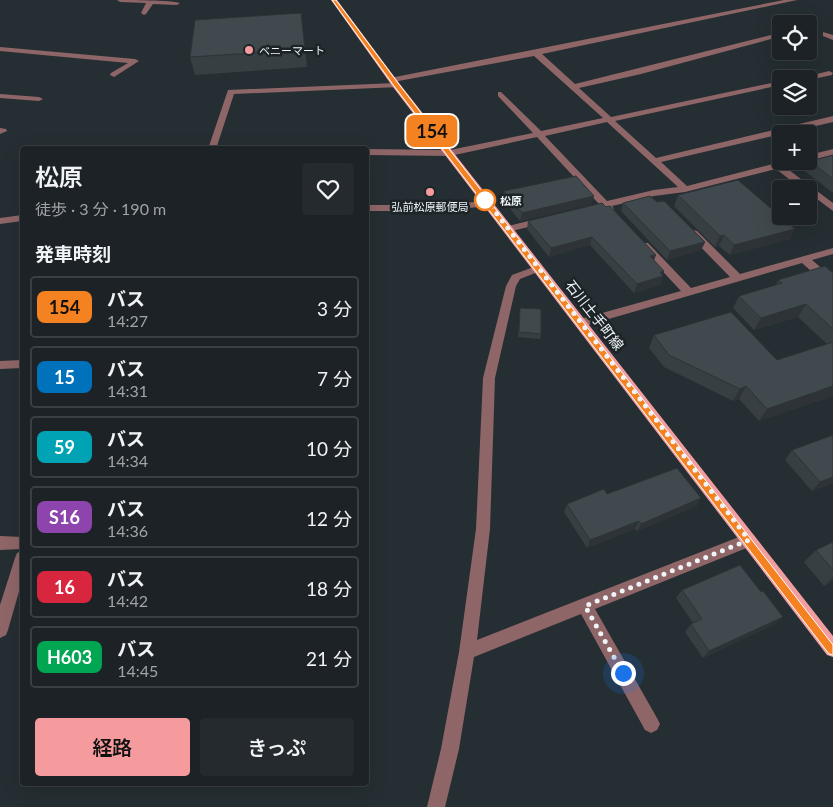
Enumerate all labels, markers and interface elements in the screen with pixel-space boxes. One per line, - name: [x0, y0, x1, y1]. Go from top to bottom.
- map controls: [772, 15, 817, 225]
- button: locate: [772, 15, 817, 60]
- marker: ベニーマート: [243, 44, 255, 56]
- place label: ベニーマート: [259, 44, 325, 57]
- button: layers: [772, 70, 817, 115]
- line badge: 154: [403, 115, 461, 147]
- text: 154: [416, 120, 448, 142]
- button: +: [772, 125, 817, 170]
- text: 松原: [35, 162, 83, 191]
- button: heart: [302, 163, 354, 215]
- button: −: [772, 180, 817, 225]
- marker: 弘前松原郵便局: [424, 186, 436, 198]
- marker: 松原: [474, 189, 496, 211]
- place label: 松原: [500, 194, 522, 207]
- text: 徒歩 · 3 分 · 190 m: [35, 199, 166, 218]
- place label: 弘前松原郵便局: [392, 200, 469, 213]
- text: 発車時刻: [35, 242, 111, 265]
- street label: 石川土手町線: [562, 277, 628, 353]
- text: バス: [107, 287, 145, 310]
- text: 154: [49, 296, 80, 318]
- text: 3 分: [317, 297, 352, 320]
- text: 14:27: [107, 311, 148, 330]
- text: バス: [107, 357, 145, 380]
- text: 15: [54, 366, 75, 388]
- text: 7 分: [317, 367, 352, 390]
- text: 14:31: [107, 381, 148, 400]
- text: バス: [107, 427, 145, 450]
- text: 59: [54, 436, 75, 458]
- text: 10 分: [306, 437, 352, 460]
- text: 14:34: [107, 451, 148, 470]
- text: バス: [107, 497, 145, 520]
- text: S16: [49, 506, 80, 528]
- text: 12 分: [306, 507, 352, 530]
- text: 14:36: [107, 521, 148, 540]
- text: バス: [107, 567, 145, 590]
- text: 16: [54, 576, 75, 598]
- text: 18 分: [306, 577, 352, 600]
- text: 14:42: [107, 591, 148, 610]
- text: バス: [117, 637, 155, 660]
- text: H603: [47, 646, 92, 668]
- text: 21 分: [306, 647, 352, 670]
- text: 14:45: [117, 661, 158, 680]
- your location: [611, 661, 636, 686]
- button: 経路: [35, 718, 190, 776]
- button: きっぷ: [200, 718, 354, 776]

